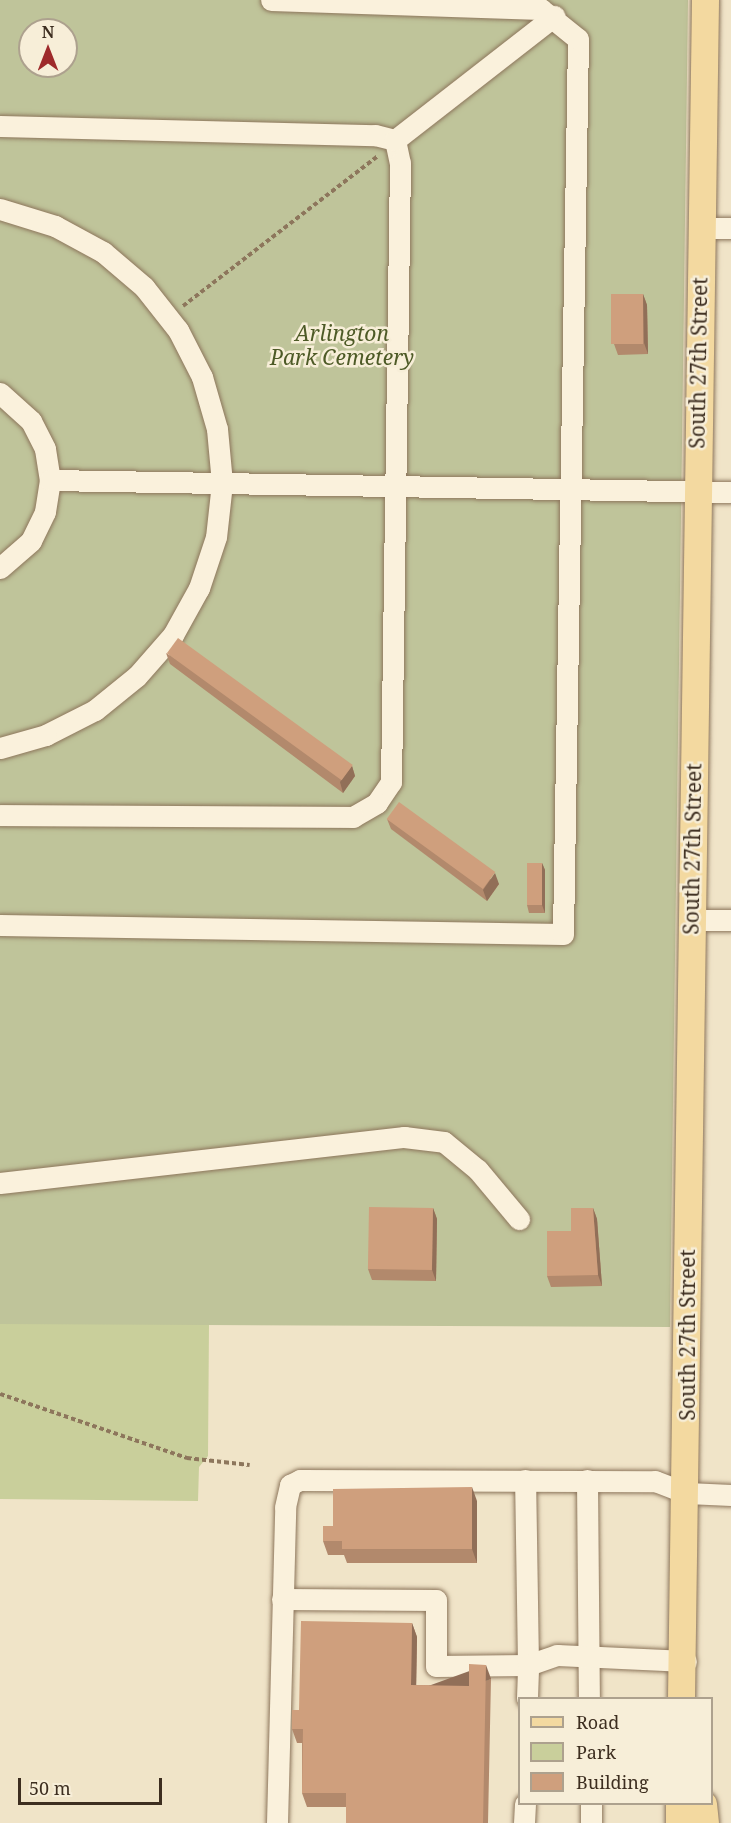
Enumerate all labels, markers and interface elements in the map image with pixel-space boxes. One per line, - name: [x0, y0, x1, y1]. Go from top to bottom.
- north arrow: [18, 18, 78, 78]
- text: N: [42, 21, 54, 43]
- street label: South 27th Street: [684, 277, 712, 449]
- park label: Arlington Park Cemetery: [270, 320, 414, 370]
- street label: South 27th Street: [678, 763, 706, 935]
- street label: South 27th Street: [674, 1249, 700, 1421]
- legend: [518, 1697, 713, 1805]
- text: Road: [576, 1710, 619, 1734]
- text: Park: [576, 1740, 616, 1764]
- scale bar: [21, 1766, 165, 1804]
- text: Building: [576, 1770, 649, 1794]
- text: 50 m: [29, 1776, 71, 1800]

